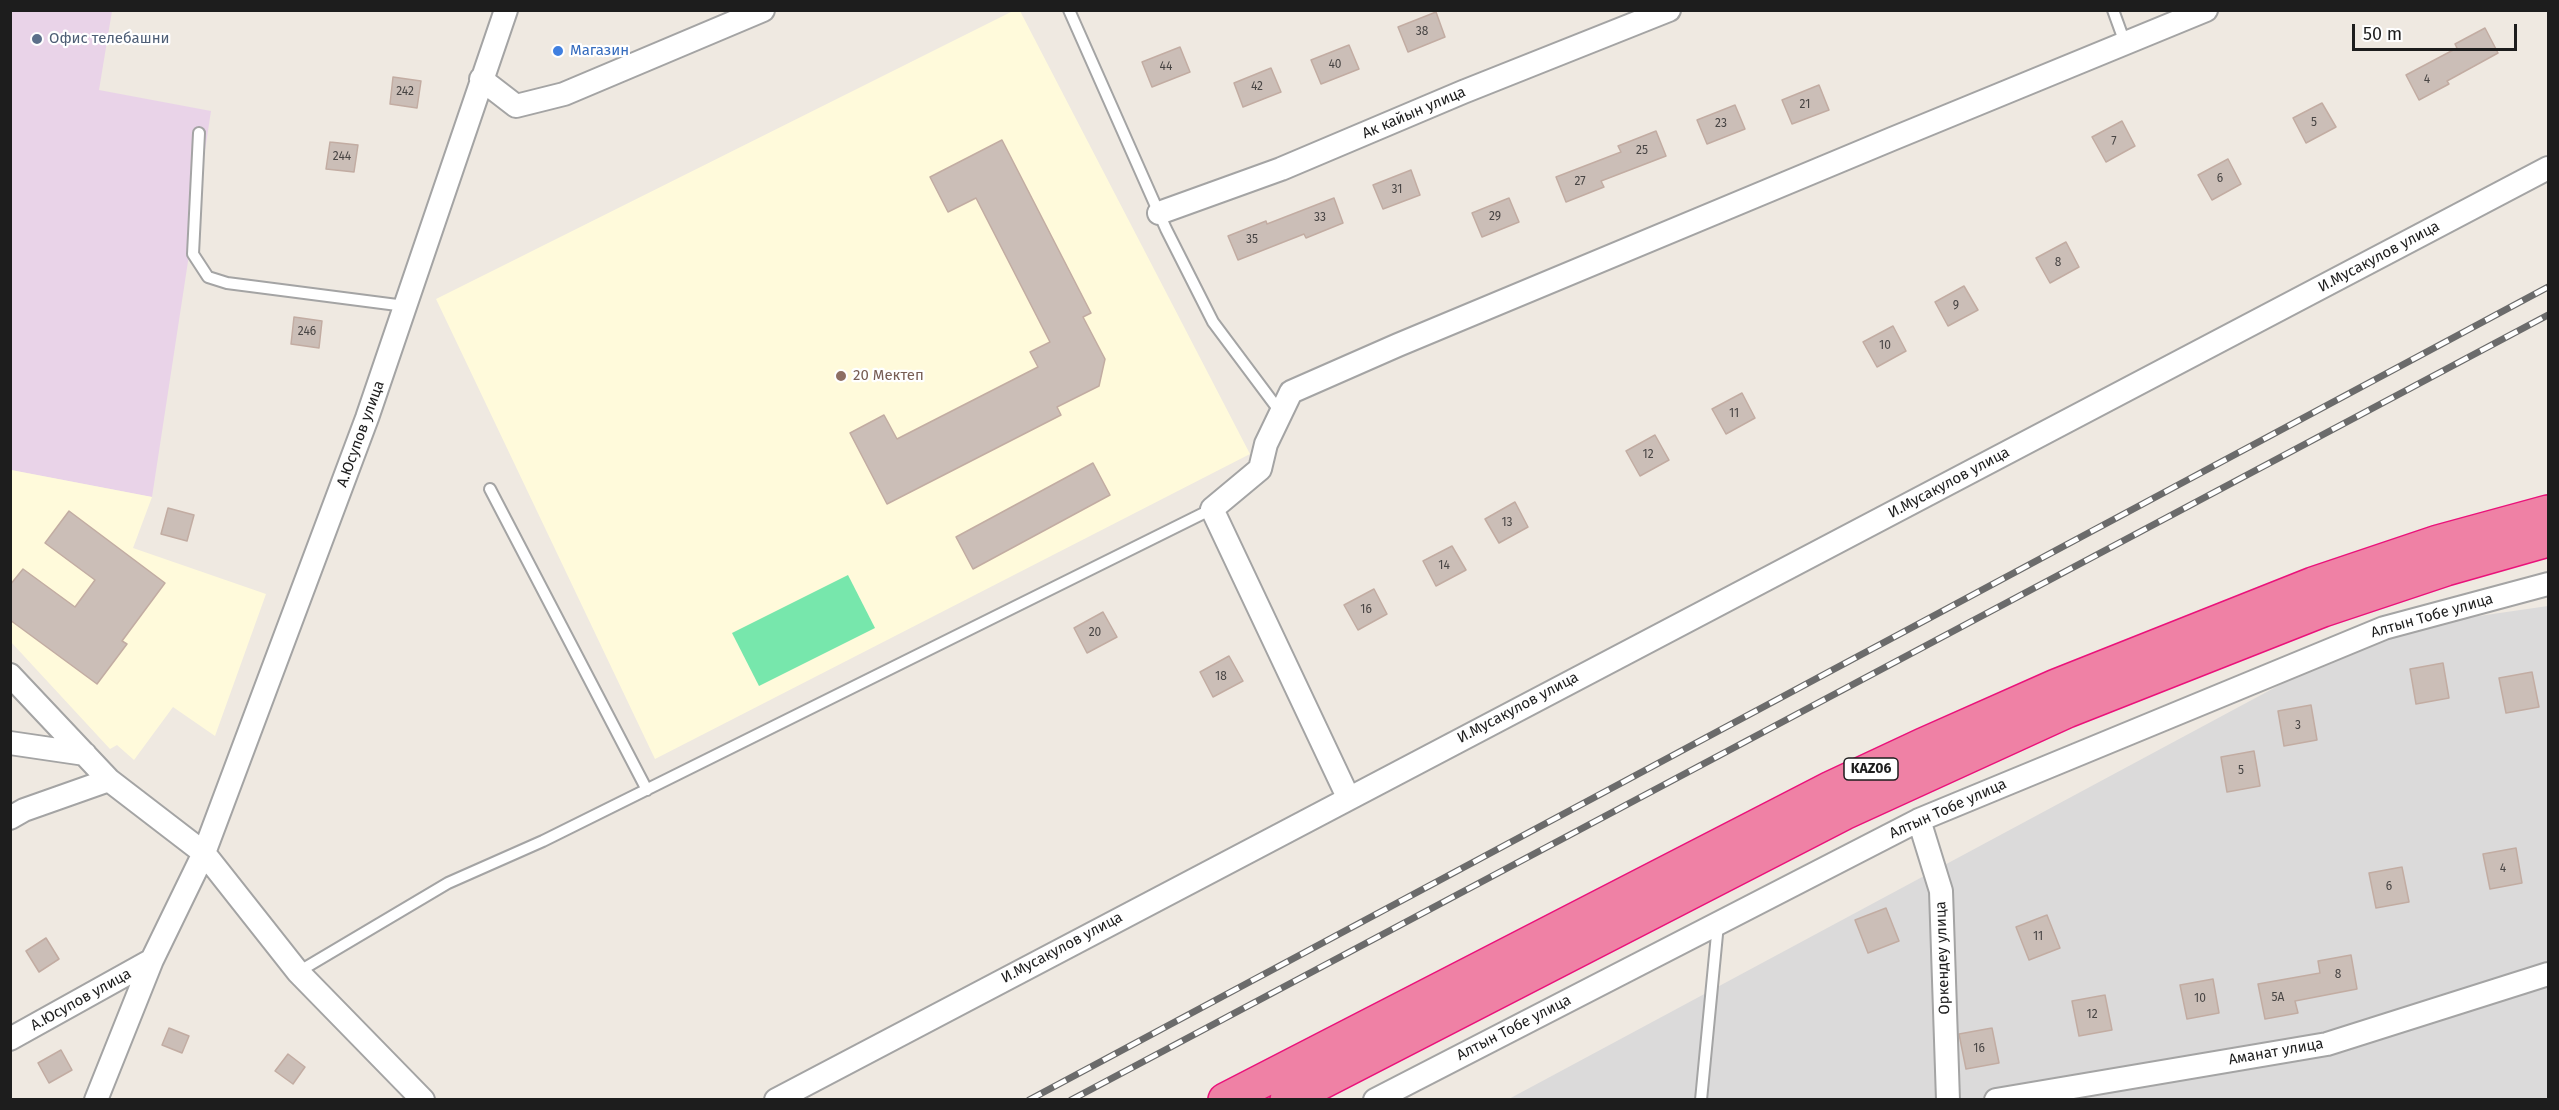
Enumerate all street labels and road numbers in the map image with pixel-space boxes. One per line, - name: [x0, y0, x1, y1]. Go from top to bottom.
- street label: Ак кайын улица: [1360, 83, 1468, 143]
- street label: И.Мусакулов улица: [2315, 217, 2443, 297]
- street label: А.Юсупов улица: [333, 378, 389, 490]
- street label: И.Мусакулов улица: [1885, 443, 2013, 523]
- street label: Алтын Тобе улица: [2369, 590, 2495, 642]
- street label: И.Мусакулов улица: [1454, 668, 1582, 748]
- road number: KАZ06: [1844, 758, 1898, 780]
- street label: Алтын Тобе улица: [1887, 775, 2009, 843]
- street label: Оркендеу улица: [1932, 901, 1954, 1015]
- street label: И.Мусакулов улица: [998, 908, 1126, 988]
- street label: А.Юсупов улица: [28, 965, 134, 1035]
- street label: Алтын Тобе улица: [1454, 991, 1574, 1065]
- street label: Аманат улица: [2227, 1035, 2325, 1069]

